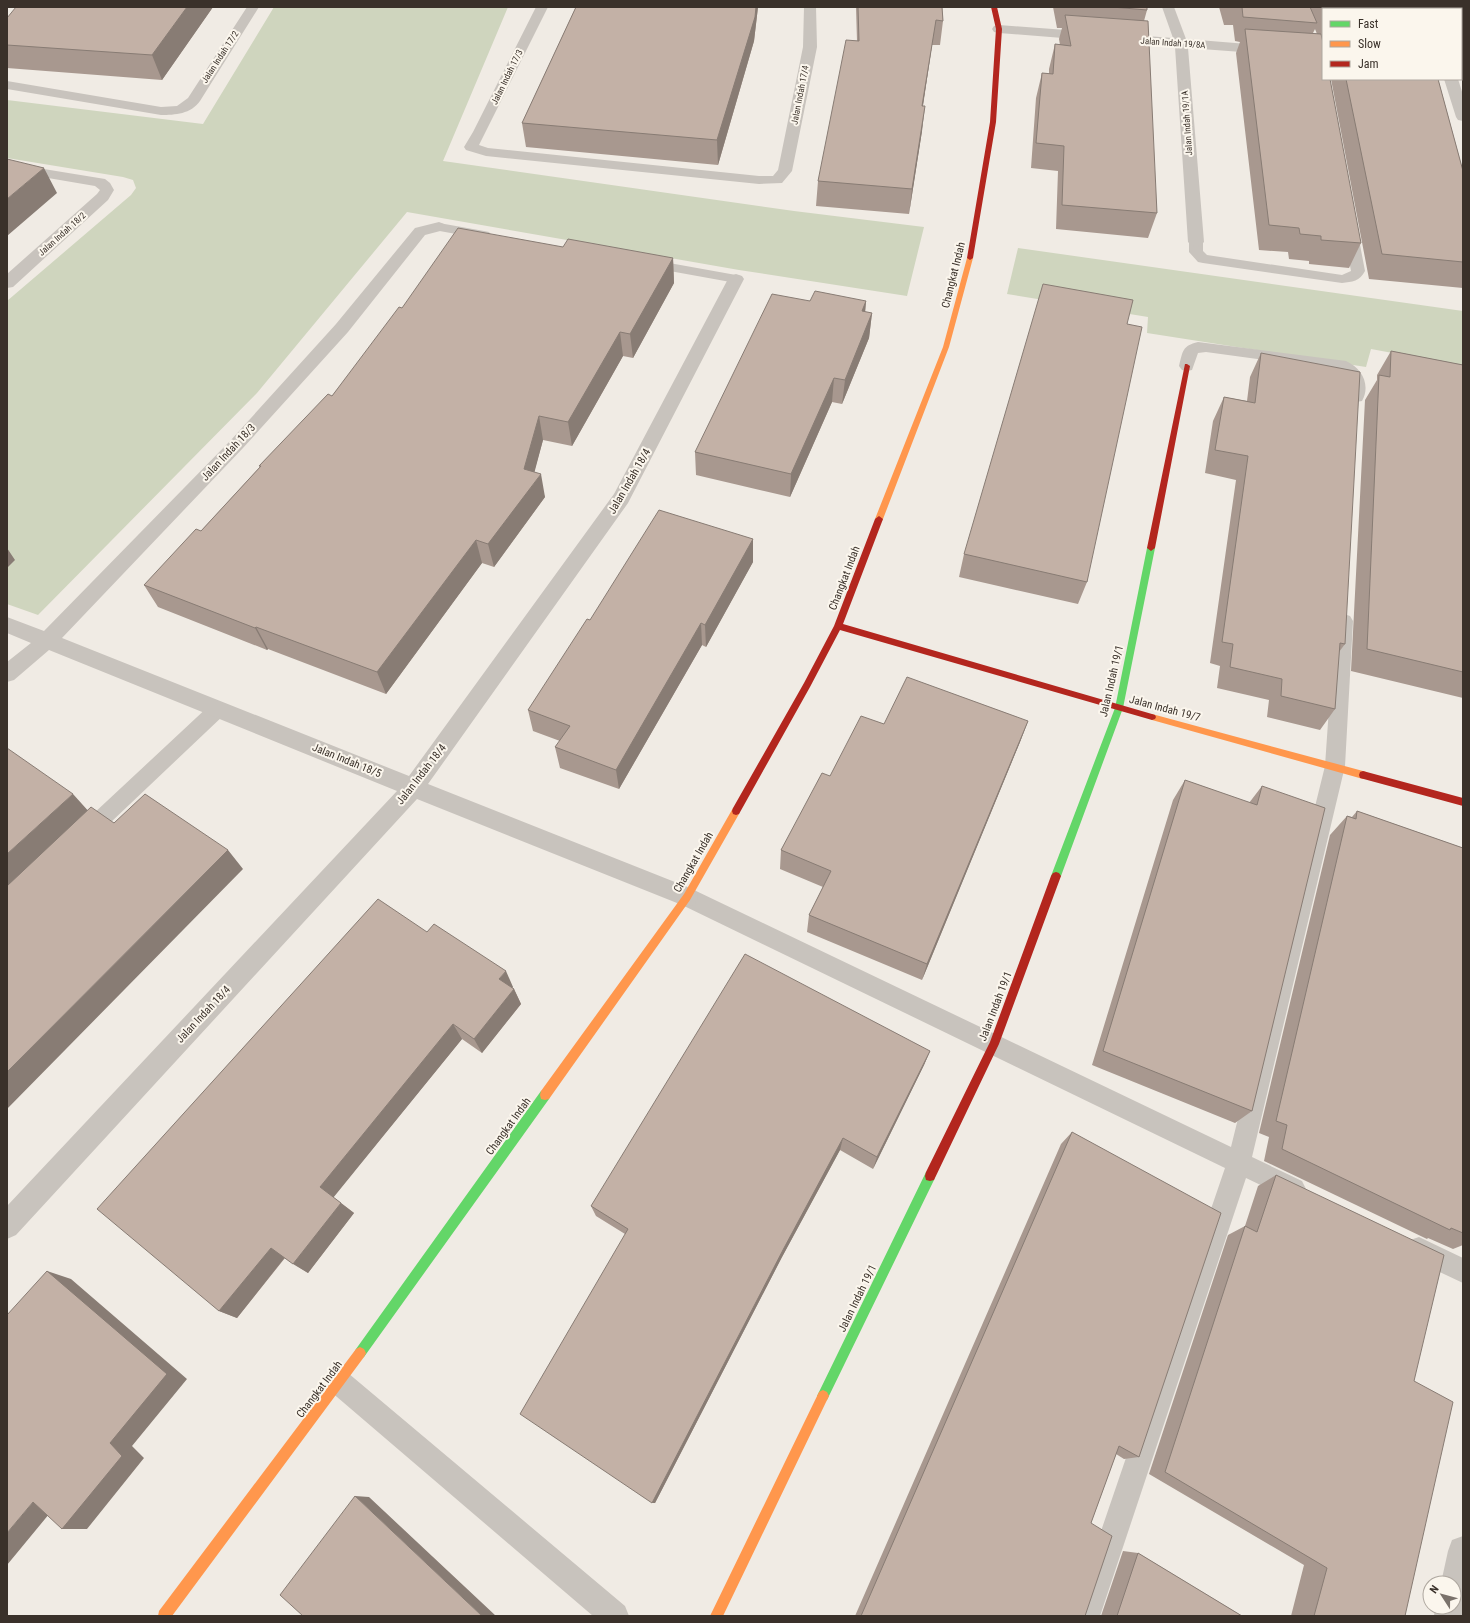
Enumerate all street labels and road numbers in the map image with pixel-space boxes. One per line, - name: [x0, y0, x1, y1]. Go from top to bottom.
- street label: Jalan Indah 17/2: [199, 29, 241, 85]
- street label: Jalan Indah 19/8A: [1140, 36, 1206, 50]
- street label: Jalan Indah 17/3: [489, 48, 525, 106]
- street label: Jalan Indah 17/4: [789, 64, 811, 125]
- street label: Jalan Indah 19/1A: [1180, 90, 1194, 156]
- street label: Jalan Indah 18/2: [36, 210, 88, 258]
- street label: Changkat Indah: [939, 241, 968, 310]
- street label: Jalan Indah 18/3: [199, 421, 258, 484]
- street label: Jalan Indah 18/4: [605, 446, 654, 516]
- street label: Changkat Indah: [826, 544, 863, 612]
- street label: Jalan Indah 19/1: [1097, 644, 1126, 718]
- street label: Jalan Indah 19/7: [1128, 693, 1202, 724]
- street label: Jalan Indah 18/5: [310, 741, 383, 780]
- street label: Jalan Indah 18/4: [394, 741, 449, 807]
- street label: Changkat Indah: [671, 830, 716, 895]
- street label: Jalan Indah 19/1: [976, 970, 1015, 1043]
- street label: Jalan Indah 18/4: [174, 983, 233, 1046]
- street label: Changkat Indah: [483, 1095, 534, 1158]
- street label: Jalan Indah 19/1: [836, 1262, 879, 1334]
- street label: Changkat Indah: [294, 1358, 345, 1420]

